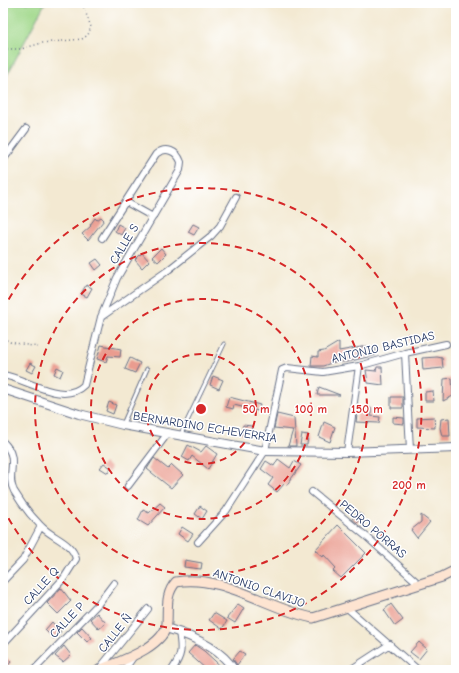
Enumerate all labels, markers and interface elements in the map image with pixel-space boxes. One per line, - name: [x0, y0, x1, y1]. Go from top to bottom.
- street label: CALLE S: [107, 221, 142, 267]
- street label: ANTONIO BASTIDAS: [330, 328, 436, 366]
- centre of rings: [194, 402, 208, 416]
- text: 50 m: [242, 402, 270, 416]
- text: 100 m: [295, 402, 327, 416]
- text: 150 m: [351, 402, 383, 416]
- street label: BERNARDINO ECHEVERRIA: [132, 409, 278, 445]
- text: 200 m: [392, 478, 426, 492]
- street label: PEDRO PORRAS: [337, 497, 409, 561]
- street label: CALLE Q: [20, 564, 62, 608]
- street label: ANTONIO CLAVIJO: [211, 566, 307, 610]
- street label: CALLE P: [47, 599, 88, 641]
- street label: CALLE Ñ: [95, 611, 135, 655]

